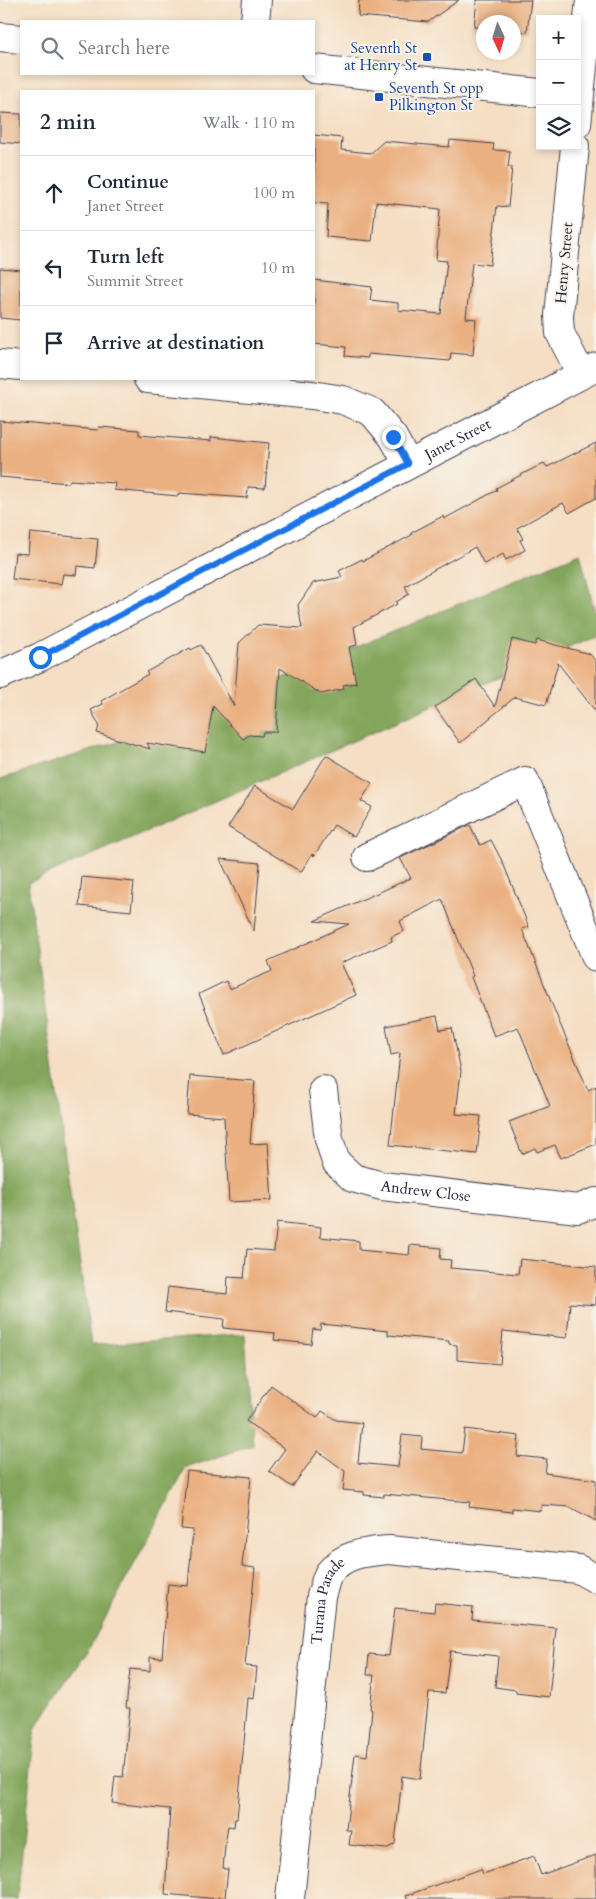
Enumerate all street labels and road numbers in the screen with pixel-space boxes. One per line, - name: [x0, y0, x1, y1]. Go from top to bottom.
- street label: Henry Street: [550, 221, 578, 304]
- street label: Janet Street: [419, 414, 494, 466]
- street label: Andrew Close: [380, 1176, 472, 1206]
- street label: Turana Parade: [306, 1552, 349, 1646]

